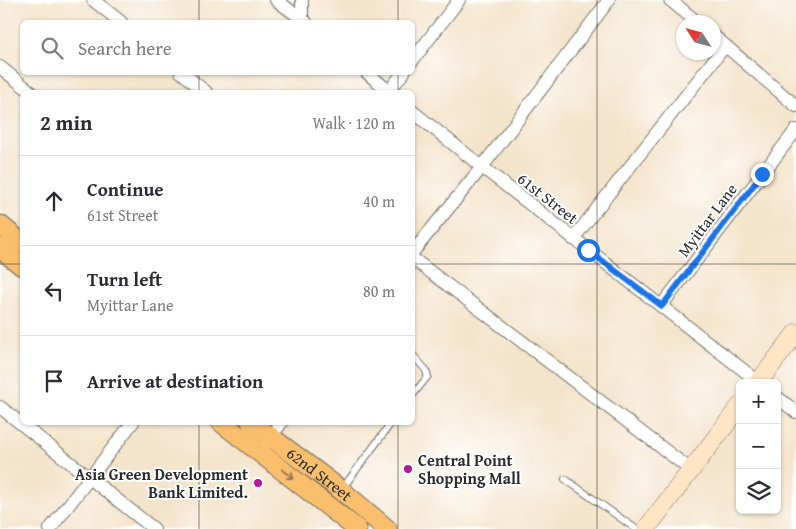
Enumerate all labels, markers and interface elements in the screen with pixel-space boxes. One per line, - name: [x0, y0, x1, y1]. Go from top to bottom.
- north arrow: [676, 15, 721, 60]
- search box: [20, 20, 415, 75]
- icon: search: [38, 34, 66, 62]
- text: Search here: [78, 34, 172, 62]
- text: 2 min: [40, 107, 92, 138]
- text: Walk · 120 m: [312, 111, 395, 135]
- route end: [751, 163, 774, 186]
- street label: 61st Street: [512, 167, 584, 230]
- text: Continue: [87, 175, 164, 203]
- street label: Myittar Lane: [671, 178, 743, 262]
- icon: ahead: [40, 187, 68, 215]
- text: 40 m: [363, 189, 395, 213]
- text: 61st Street: [87, 203, 158, 227]
- route start: [577, 239, 600, 262]
- text: Turn left: [87, 265, 162, 293]
- icon: left: [40, 277, 68, 305]
- text: 80 m: [363, 279, 395, 303]
- text: Myittar Lane: [87, 293, 173, 317]
- icon: arrive: [40, 367, 68, 395]
- text: Arrive at destination: [87, 367, 263, 395]
- map controls: [736, 379, 781, 514]
- button: +: [736, 379, 781, 424]
- button: −: [736, 424, 781, 469]
- street label: 62nd Street: [282, 441, 358, 507]
- place label: Central Point Shopping Mall: [418, 448, 521, 490]
- place label: Asia Green Development Bank Limited.: [75, 462, 248, 504]
- marker: Central Point Shopping Mall: [402, 463, 414, 475]
- one-way arrow: [281, 468, 294, 479]
- button: layers: [736, 469, 781, 514]
- marker: Asia Green Development Bank Limited.: [252, 477, 264, 489]

